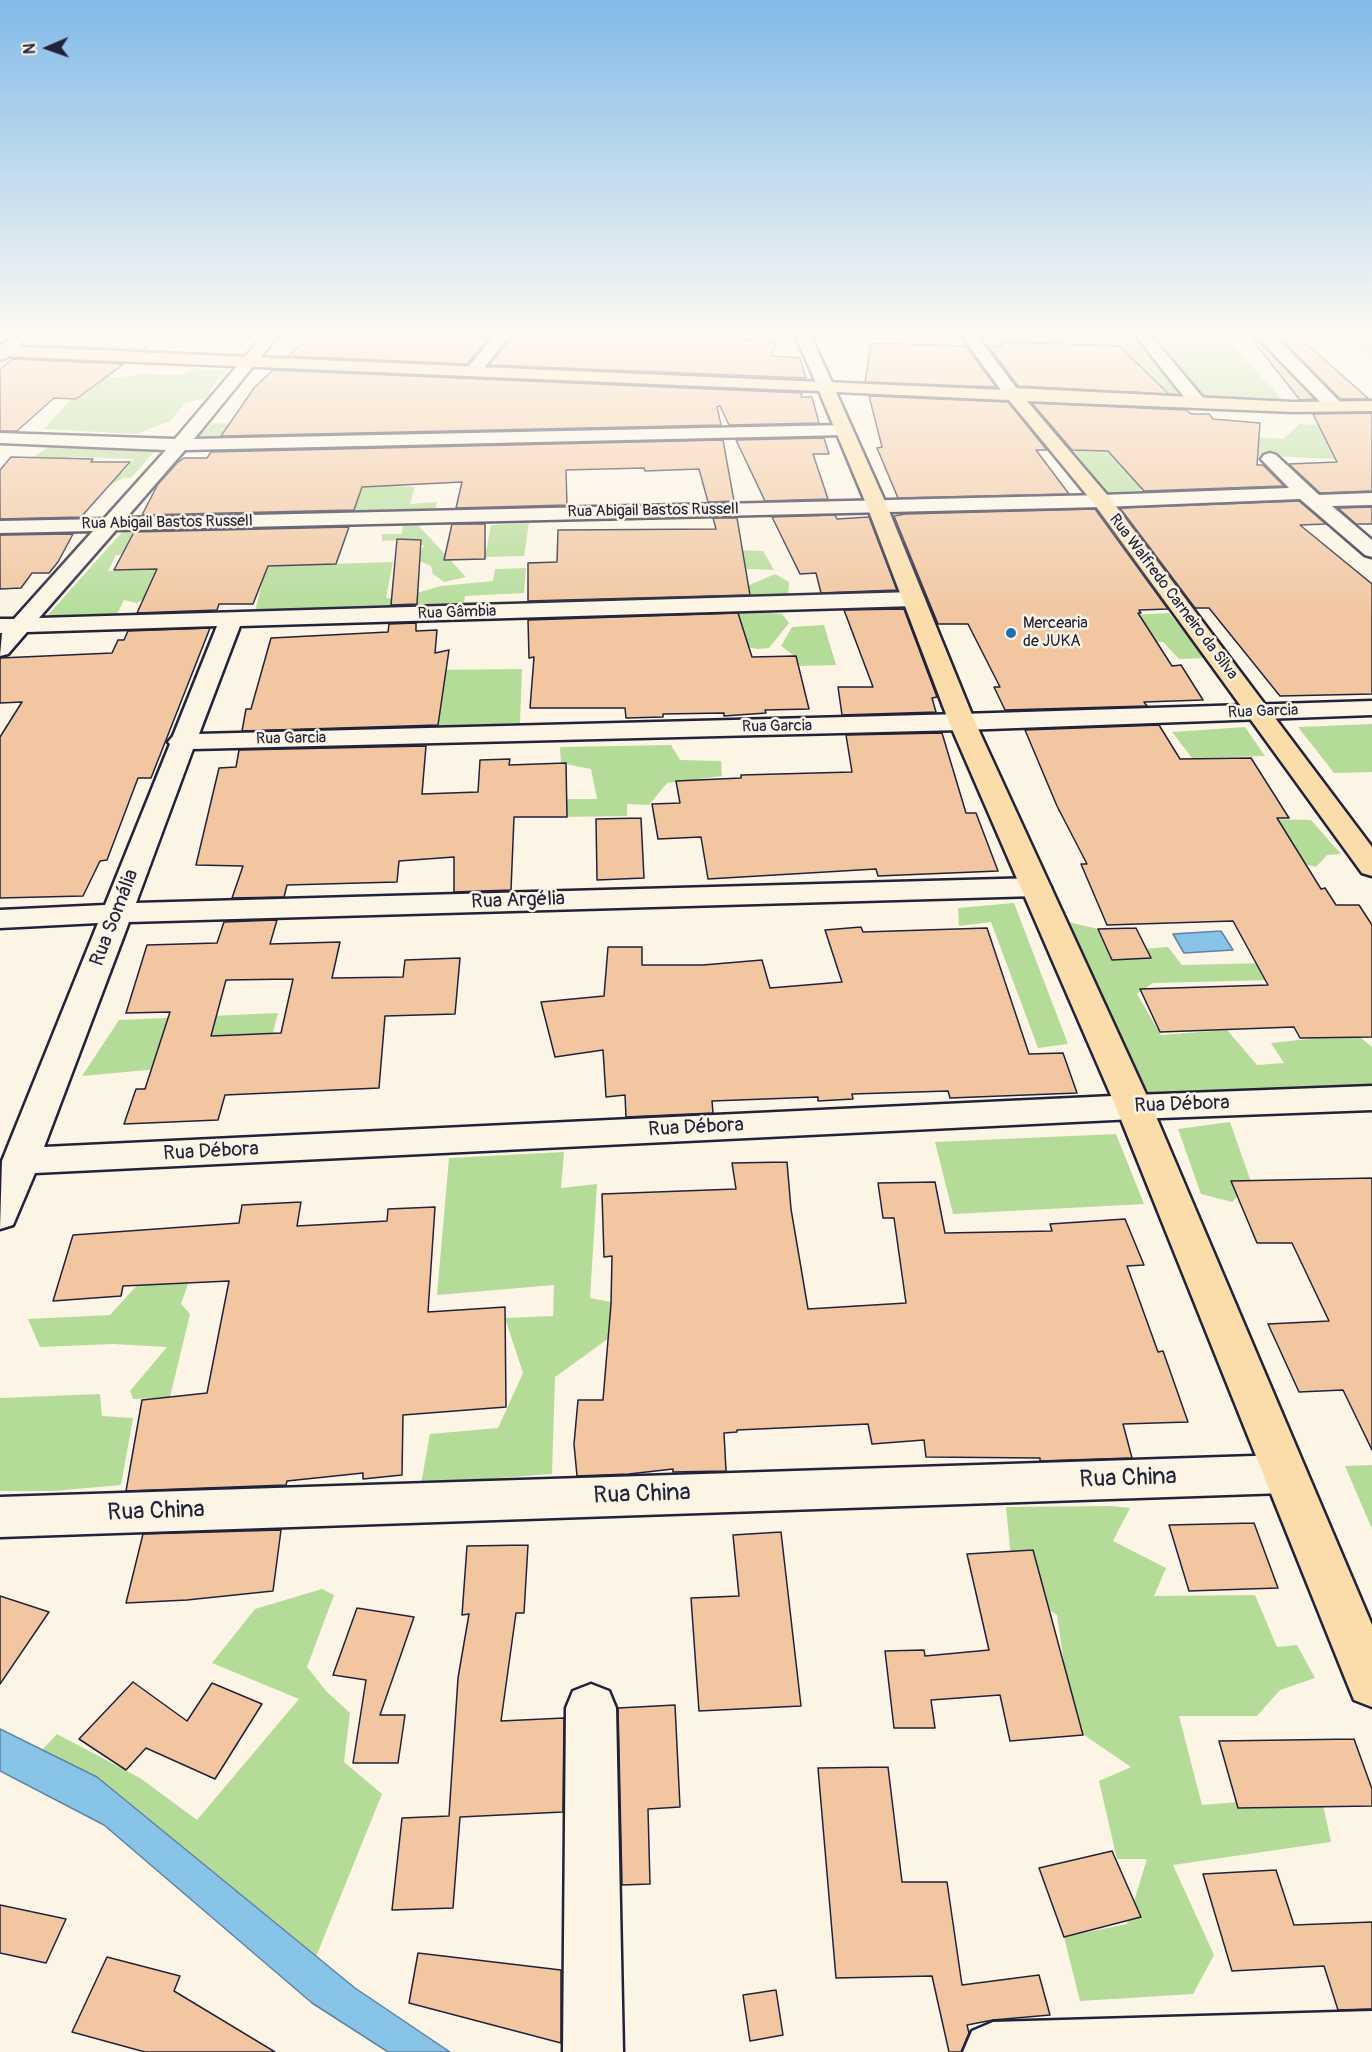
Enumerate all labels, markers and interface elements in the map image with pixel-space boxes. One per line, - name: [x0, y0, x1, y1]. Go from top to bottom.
- north arrow: [18, 18, 78, 78]
- text: N: [20, 43, 40, 54]
- street label: Rua Abigail Bastos Russell: [567, 500, 739, 522]
- street label: Rua Walfredo Carneiro da Silva: [1105, 511, 1241, 683]
- street label: Rua Abigail Bastos Russell: [81, 512, 253, 534]
- street label: Rua Gâmbia: [417, 602, 497, 624]
- place label: Mercearia de JUKA: [1023, 614, 1088, 652]
- marker: Mercearia de JUKA: [1004, 626, 1018, 640]
- street label: Rua Garcia: [1227, 701, 1299, 723]
- street label: Rua Garcia: [742, 717, 812, 737]
- street label: Rua Garcia: [256, 729, 326, 749]
- street label: Rua Somália: [86, 866, 144, 970]
- street label: Rua Argélia: [471, 887, 565, 915]
- street label: Rua Débora: [1134, 1091, 1230, 1119]
- street label: Rua Débora: [648, 1114, 744, 1142]
- street label: Rua Débora: [163, 1138, 259, 1166]
- street label: Rua China: [1079, 1463, 1177, 1495]
- street label: Rua China: [593, 1479, 691, 1511]
- street label: Rua China: [107, 1496, 205, 1528]

